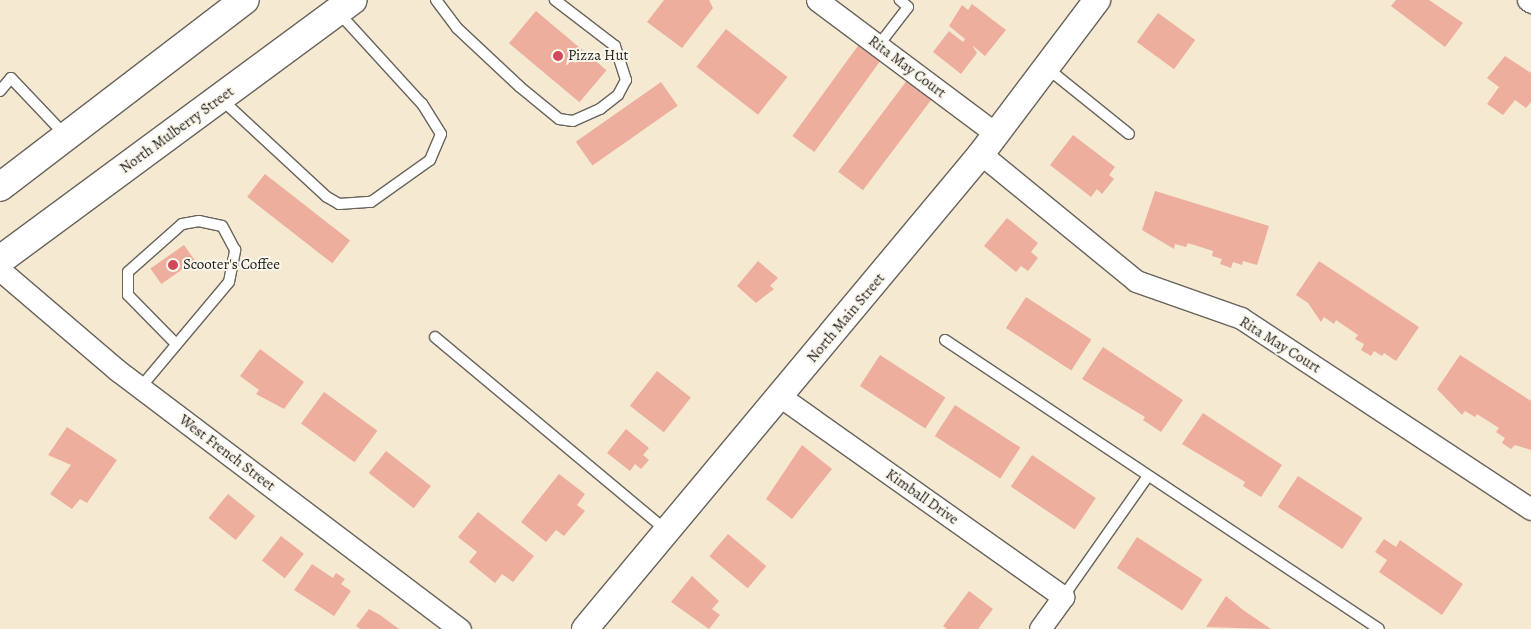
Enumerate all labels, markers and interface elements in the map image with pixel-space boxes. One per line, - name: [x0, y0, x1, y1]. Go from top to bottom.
- street label: Rita May Court: [865, 32, 949, 102]
- place label: Pizza Hut: [568, 47, 628, 65]
- marker: Pizza Hut: [552, 50, 564, 62]
- street label: North Mulberry Street: [117, 83, 237, 177]
- place label: Scooter's Coffee: [183, 256, 280, 274]
- marker: Scooter's Coffee: [167, 259, 179, 271]
- street label: North Main Street: [803, 270, 889, 366]
- street label: Rita May Court: [1236, 313, 1324, 377]
- street label: West French Street: [175, 411, 279, 495]
- street label: Kimball Drive: [882, 465, 962, 529]

